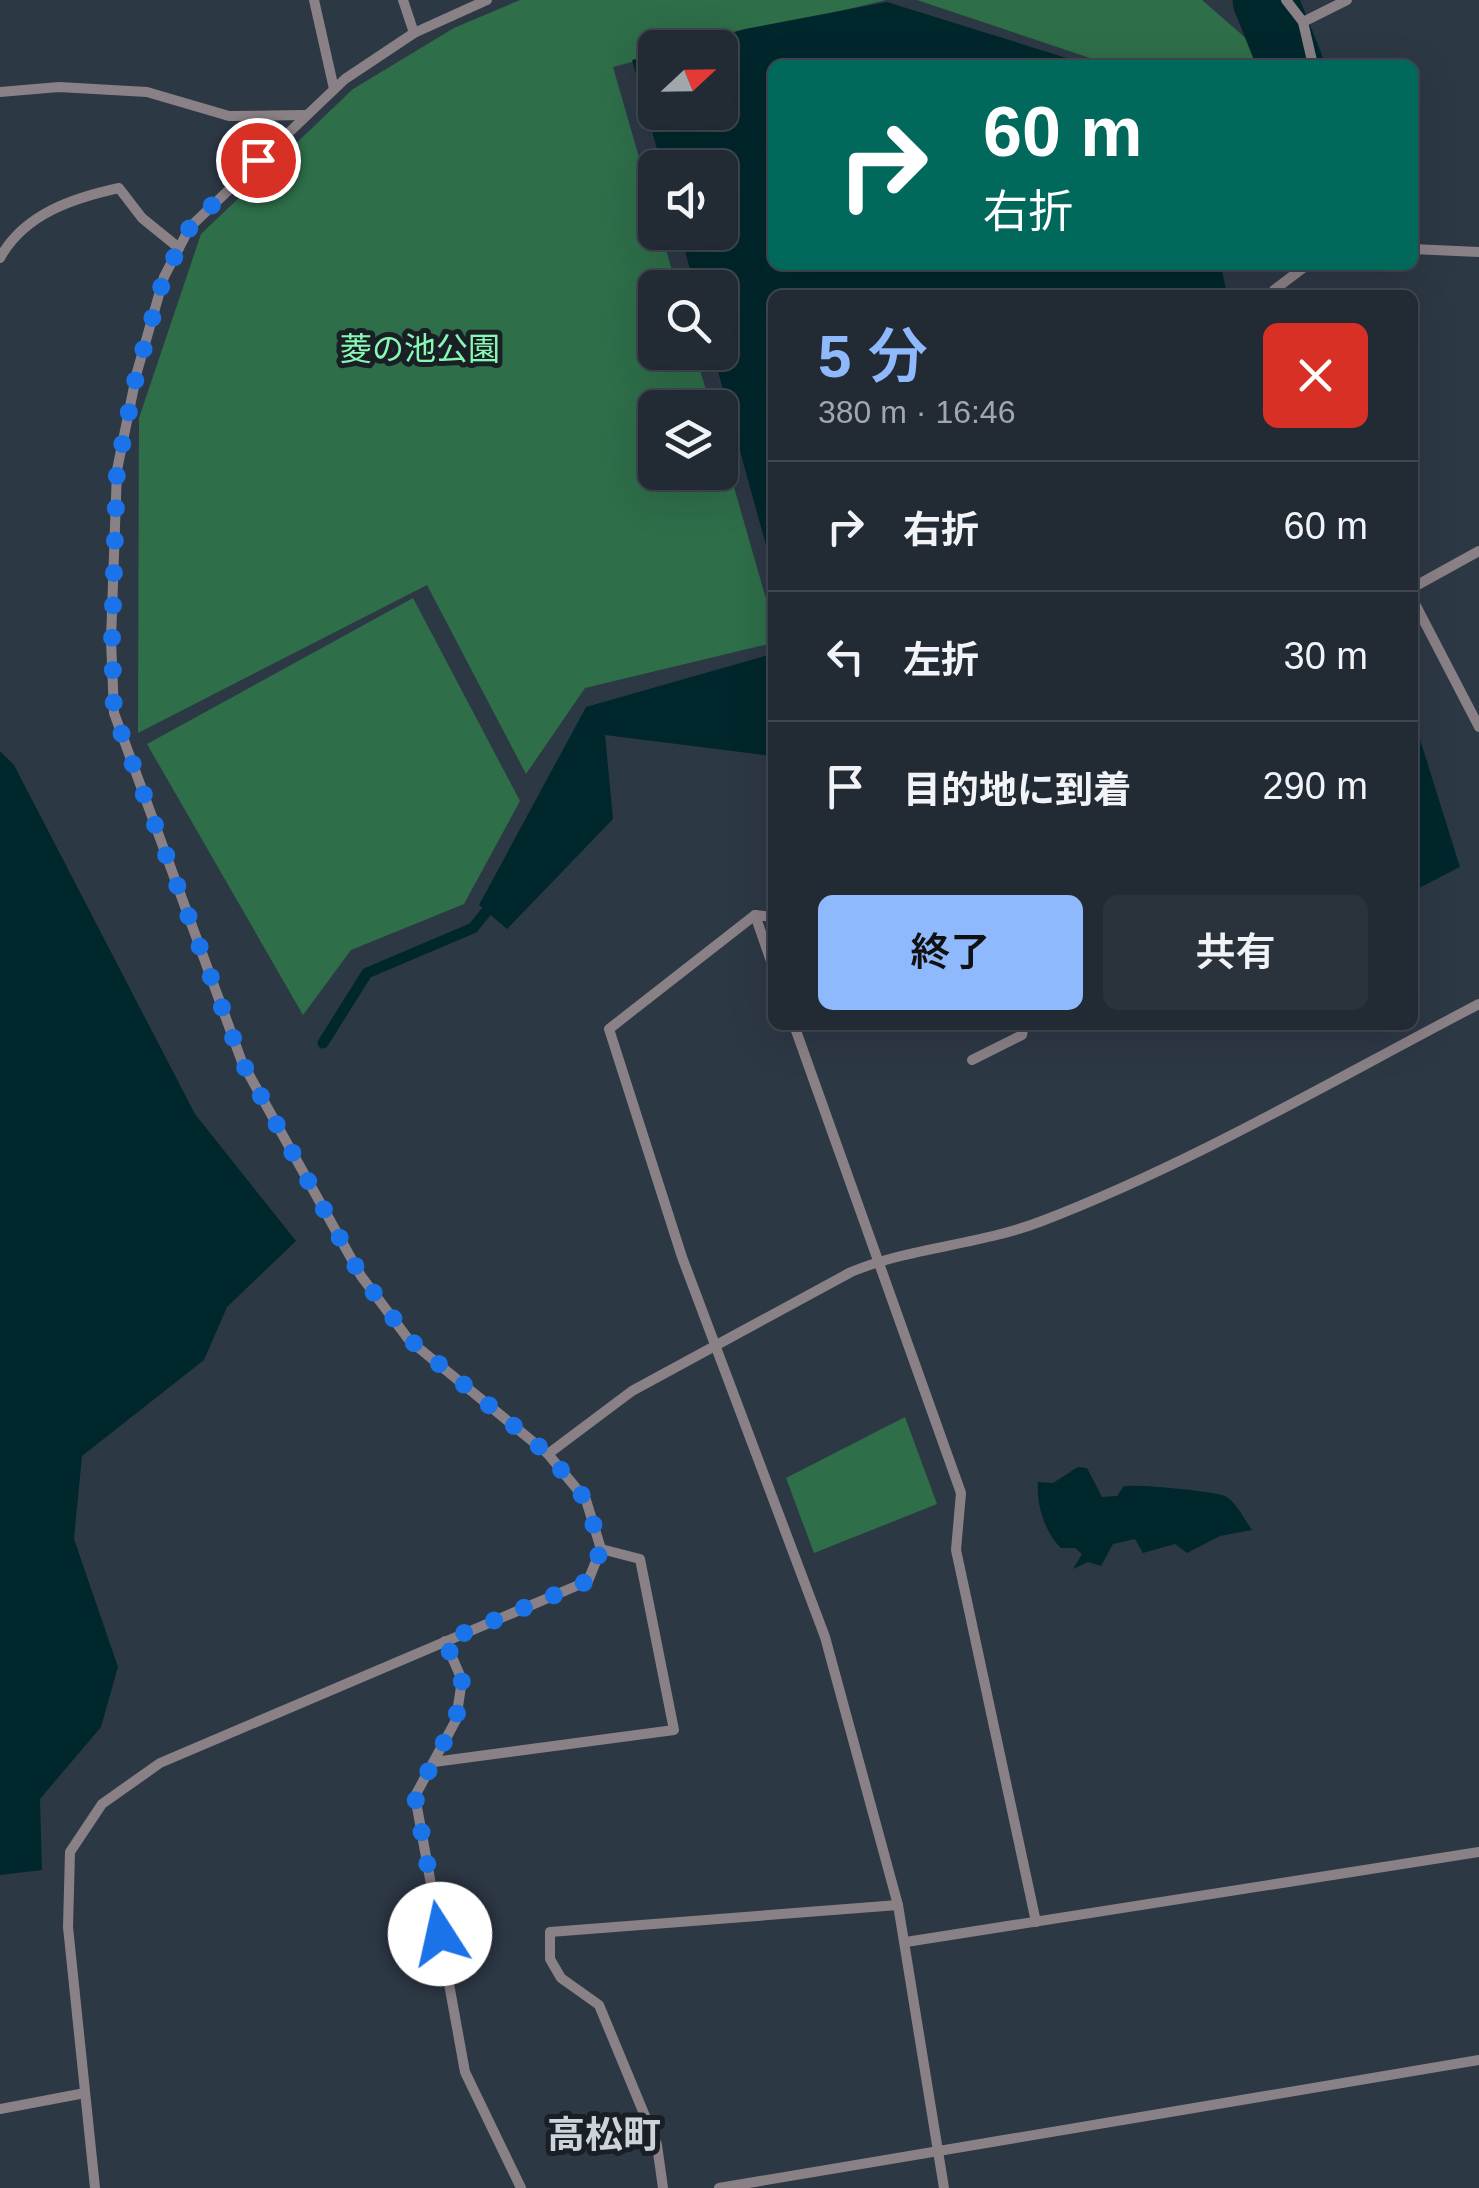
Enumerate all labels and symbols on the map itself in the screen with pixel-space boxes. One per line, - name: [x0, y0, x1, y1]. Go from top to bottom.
- north arrow: [638, 30, 738, 130]
- pin: [216, 118, 301, 203]
- park label: 菱の池公園: [340, 331, 500, 367]
- position arrow: [388, 1882, 492, 1986]
- district label: 高松町: [547, 2114, 661, 2156]

